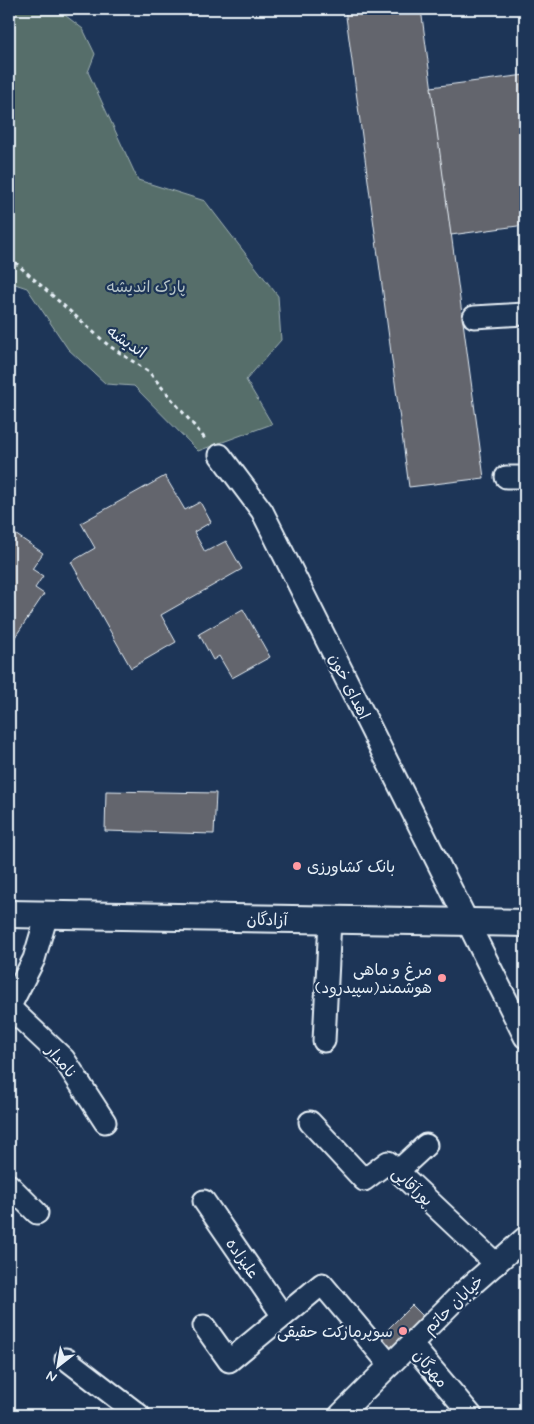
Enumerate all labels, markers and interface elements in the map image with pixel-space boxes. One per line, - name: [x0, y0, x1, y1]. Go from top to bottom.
- park label: پارک اندیشه: [106, 277, 186, 298]
- street label: اندیشه: [102, 321, 150, 363]
- street label: اهدای خون: [323, 650, 374, 723]
- place label: بانک کشاورزی: [307, 857, 395, 878]
- marker: بانک کشاورزی: [291, 860, 303, 872]
- street label: آزادگان: [246, 910, 289, 931]
- place label: مرغ و ماهی هوشمند(سپیدرود): [315, 960, 432, 999]
- marker: مرغ و ماهی هوشمند(سپیدرود): [436, 972, 448, 984]
- street label: نامدار: [39, 1039, 81, 1083]
- street label: پورآقایی: [387, 1163, 437, 1211]
- street label: علیزاده: [220, 1234, 263, 1283]
- street label: خیابان حاتم: [419, 1271, 489, 1340]
- place label: سوپرمارکت حقیقی: [277, 1322, 393, 1343]
- marker: سوپرمارکت حقیقی: [397, 1325, 409, 1337]
- north arrow: [32, 1342, 82, 1392]
- street label: مهرگان: [408, 1345, 452, 1392]
- text: N: [43, 1366, 60, 1386]

